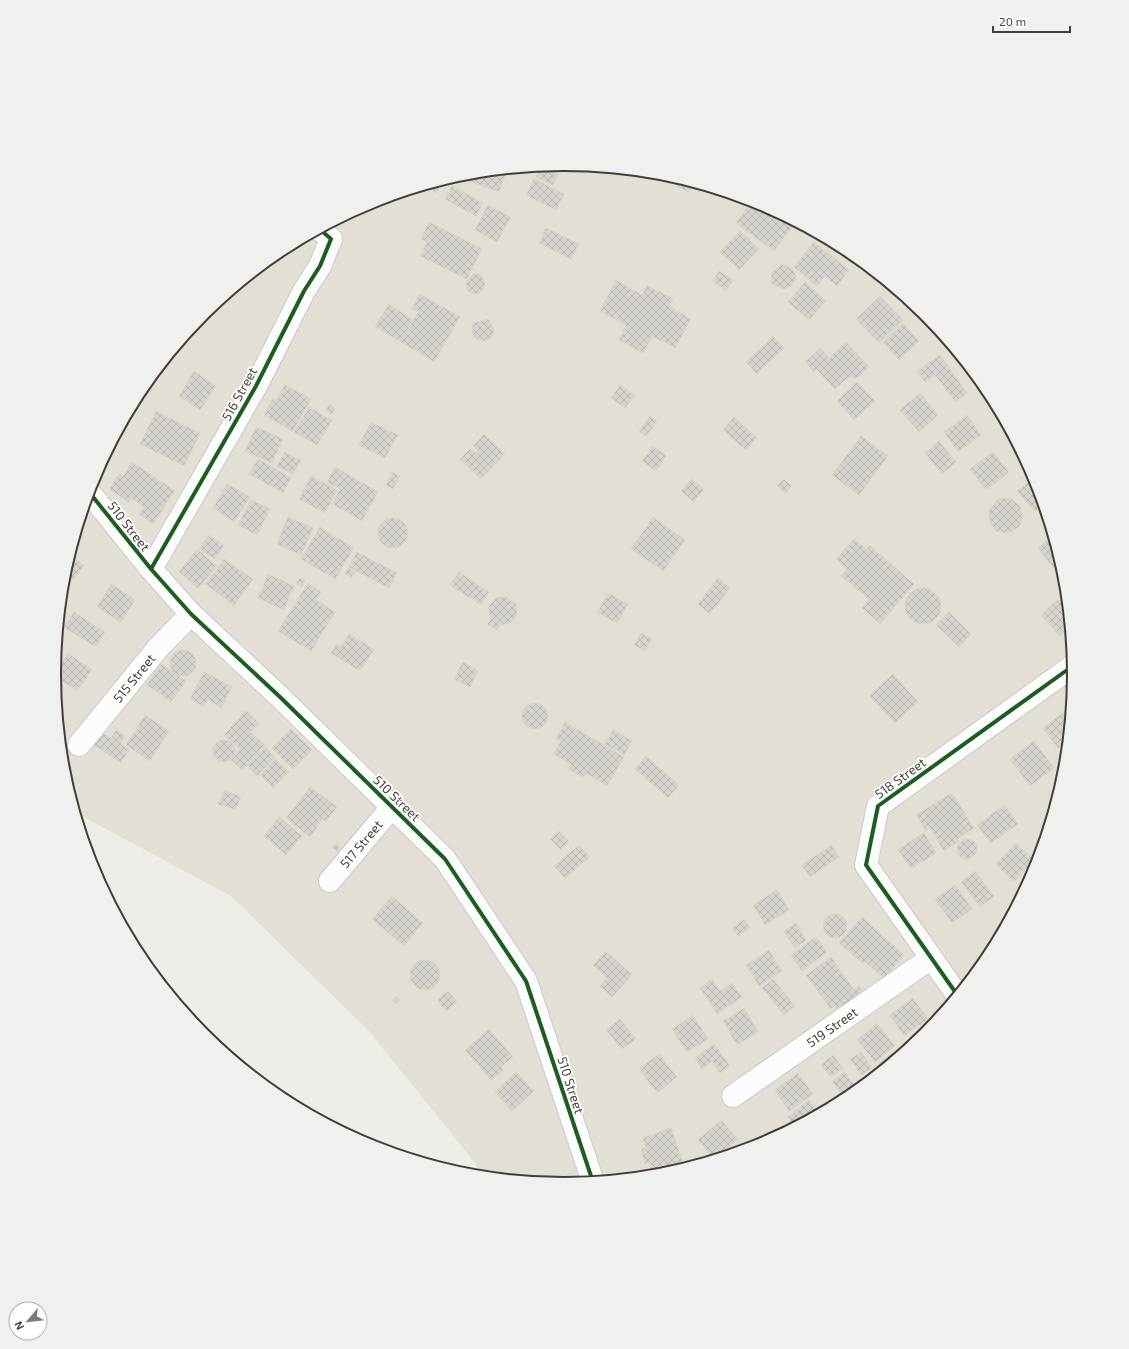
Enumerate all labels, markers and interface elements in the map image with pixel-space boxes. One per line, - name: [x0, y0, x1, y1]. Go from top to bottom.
- scale bar: [993, 8, 1070, 34]
- text: 20 m: [999, 14, 1026, 28]
- street label: 516 Street: [218, 364, 260, 424]
- street label: 510 Street: [105, 498, 153, 554]
- street label: 515 Street: [109, 650, 159, 706]
- street label: 518 Street: [871, 754, 929, 802]
- street label: 510 Street: [370, 772, 424, 824]
- street label: 517 Street: [336, 817, 386, 871]
- street label: 519 Street: [803, 1004, 861, 1050]
- street label: 510 Street: [554, 1054, 588, 1116]
- north arrow: [8, 1301, 48, 1341]
- text: N: [11, 1319, 26, 1332]

